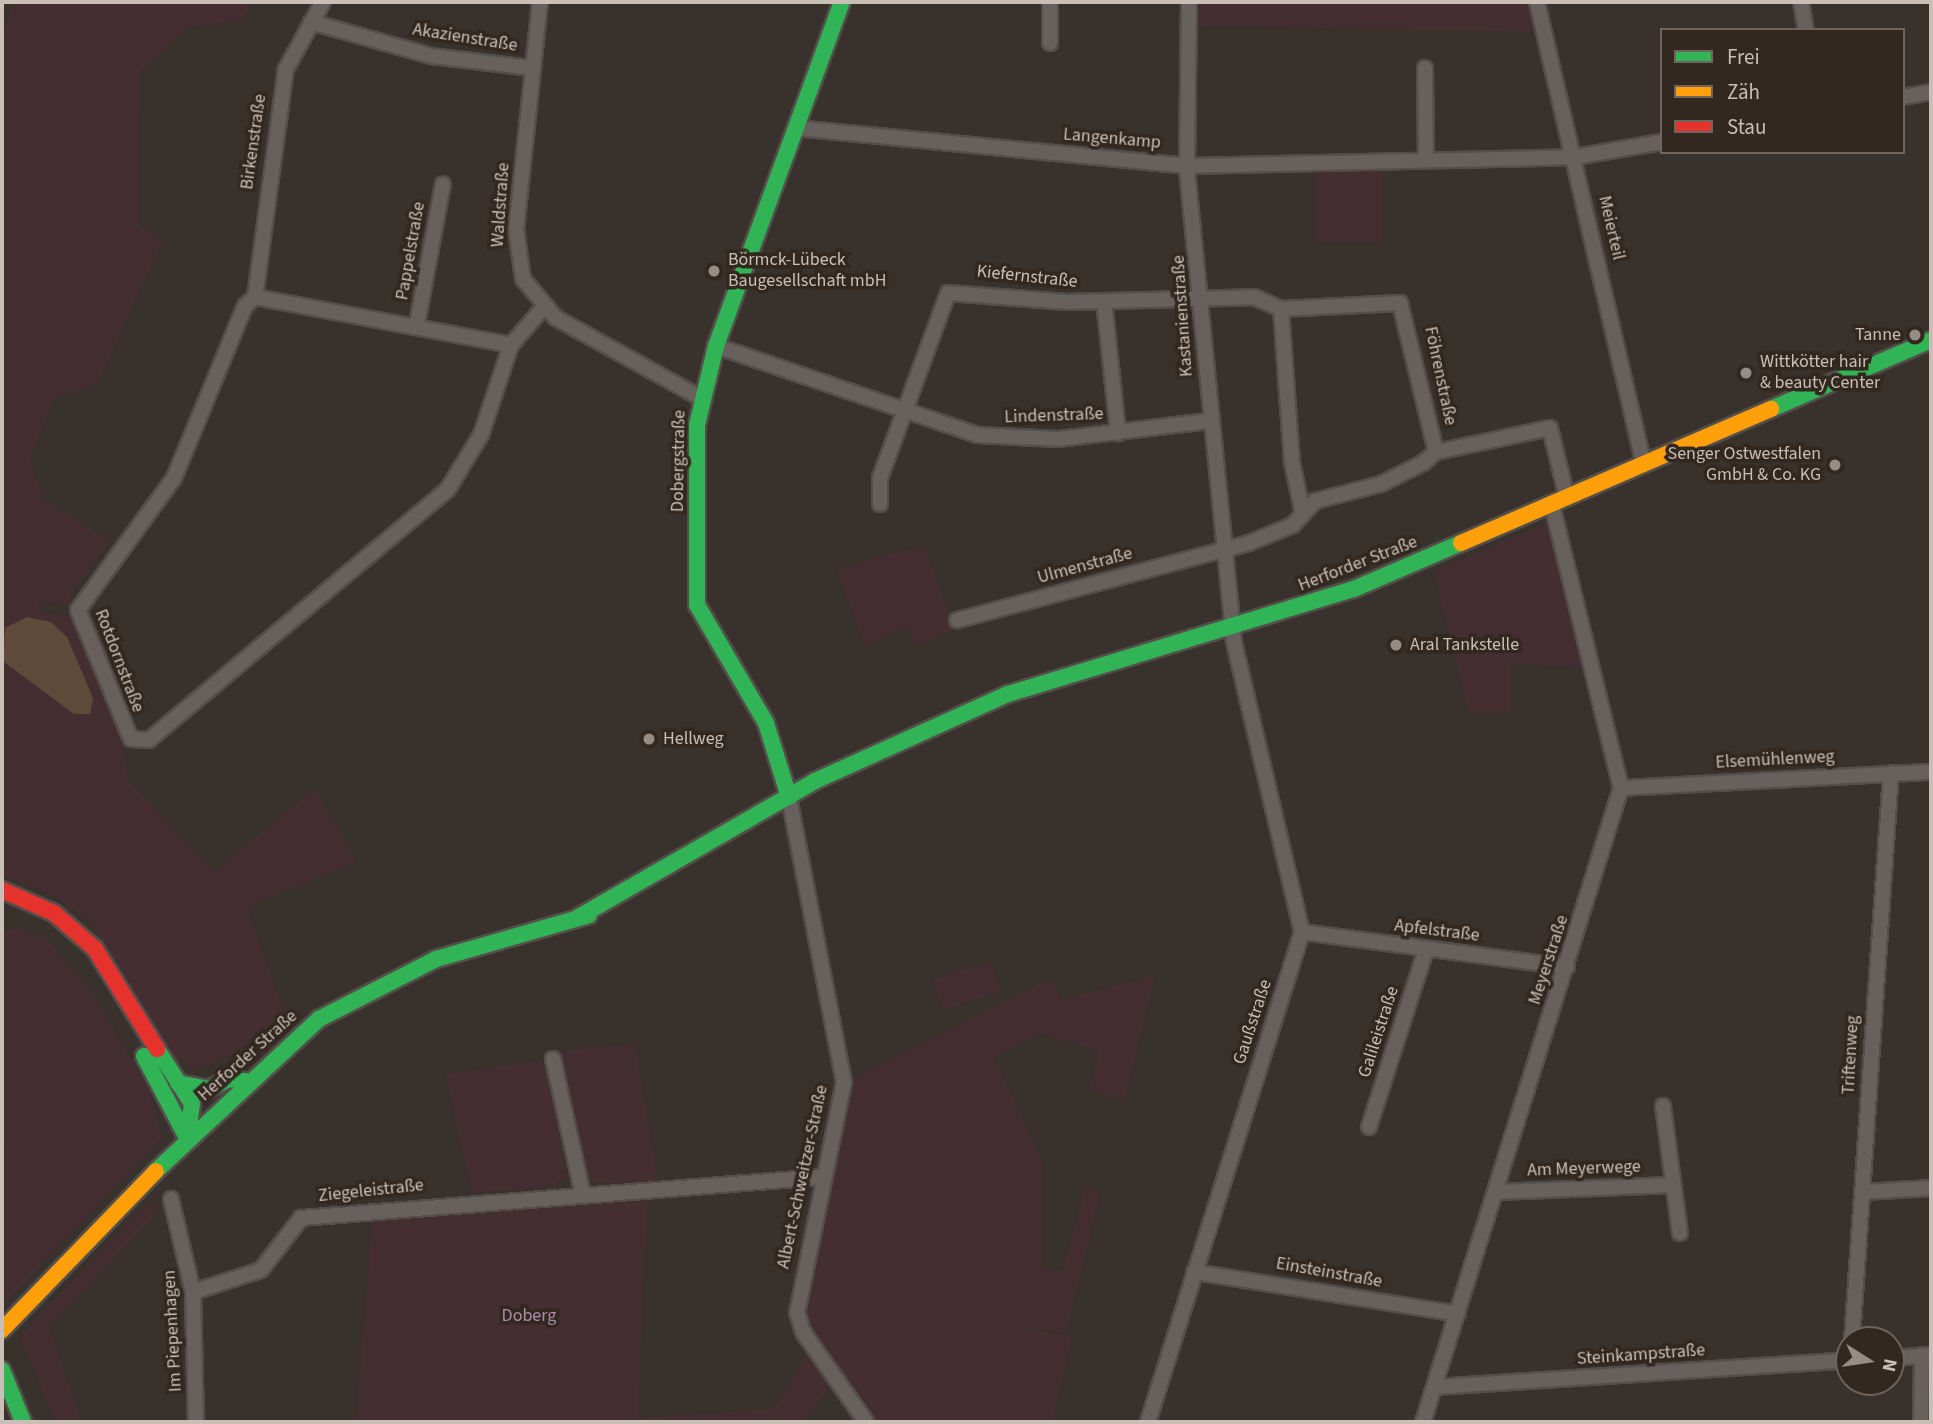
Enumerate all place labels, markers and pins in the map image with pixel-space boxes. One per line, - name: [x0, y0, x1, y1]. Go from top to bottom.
- place label: Börmck-Lübeck Baugesellschaft mbH: [728, 250, 886, 292]
- marker: Börmck-Lübeck Baugesellschaft mbH: [706, 263, 722, 279]
- place label: Tanne: [1855, 324, 1901, 346]
- marker: Tanne: [1907, 327, 1923, 343]
- place label: Wittkötter hair & beauty Center: [1760, 352, 1880, 394]
- marker: Wittkötter hair & beauty Center: [1738, 365, 1754, 381]
- place label: Senger Ostwestfalen GmbH & Co. KG: [1668, 444, 1821, 486]
- marker: Senger Ostwestfalen GmbH & Co. KG: [1827, 457, 1843, 473]
- place label: Aral Tankstelle: [1410, 634, 1519, 656]
- marker: Aral Tankstelle: [1388, 637, 1404, 653]
- place label: Hellweg: [663, 728, 724, 750]
- marker: Hellweg: [641, 731, 657, 747]

